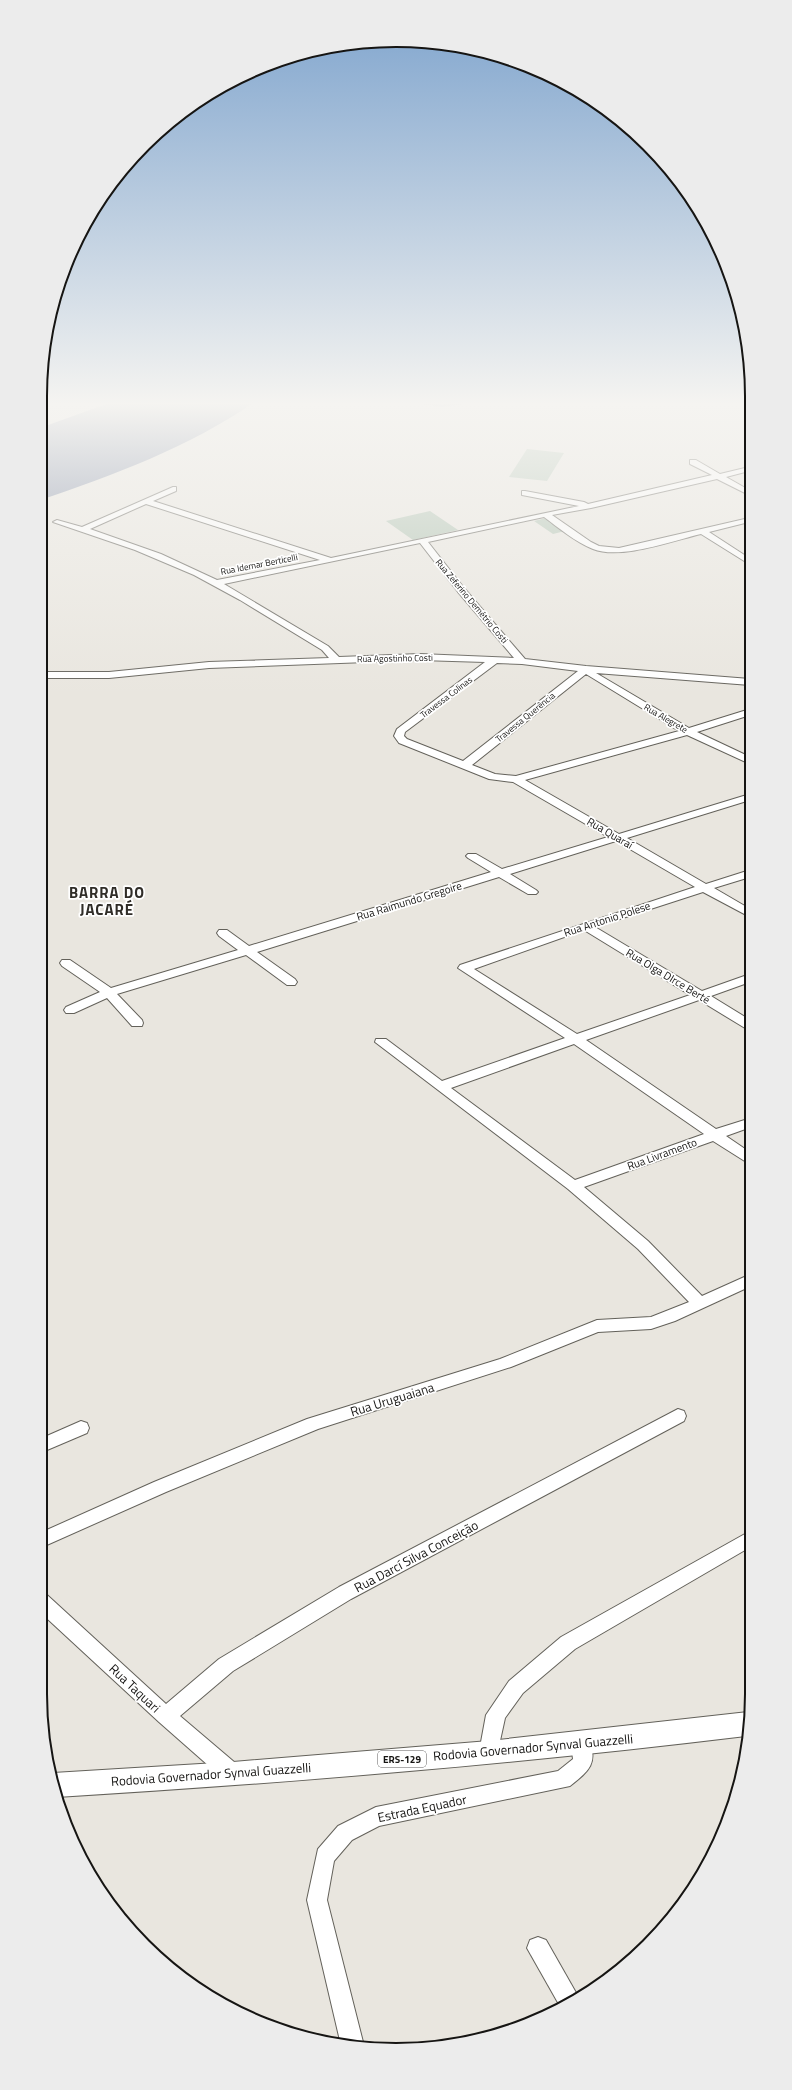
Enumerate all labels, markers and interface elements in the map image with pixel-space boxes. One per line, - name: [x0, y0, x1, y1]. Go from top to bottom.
- street label: Rua Idemar Berticelli: [219, 550, 299, 578]
- street label: Rua Zeferino Demétrio Costi: [433, 556, 511, 646]
- street label: Rua Agostinho Costi: [357, 651, 433, 665]
- street label: Travessa Colinas: [417, 673, 475, 721]
- street label: Travessa Querência: [492, 689, 558, 745]
- street label: Rua Alegrete: [642, 700, 691, 736]
- street label: Rua Quaraí: [584, 813, 637, 853]
- street label: Rua Raimundo Gregoire: [354, 877, 464, 925]
- district label: BARRA DO JACARÉ: [69, 881, 145, 921]
- street label: Rua Antonio Polese: [562, 897, 653, 941]
- street label: Rua Olga DIrce Berté: [623, 945, 713, 1008]
- street label: Rua Livramento: [625, 1134, 699, 1174]
- street label: Rua Uruguaiana: [347, 1377, 437, 1421]
- street label: Rua Darcí Silva Conceição: [350, 1515, 482, 1597]
- street label: Rua Taquari: [105, 1659, 165, 1717]
- street label: Rodovia Governador Synval Guazzelli: [432, 1728, 634, 1766]
- road number: ERS-129: [378, 1751, 426, 1767]
- street label: Rodovia Governador Synval Guazzelli: [110, 1757, 312, 1791]
- street label: Estrada Equador: [376, 1789, 469, 1827]

